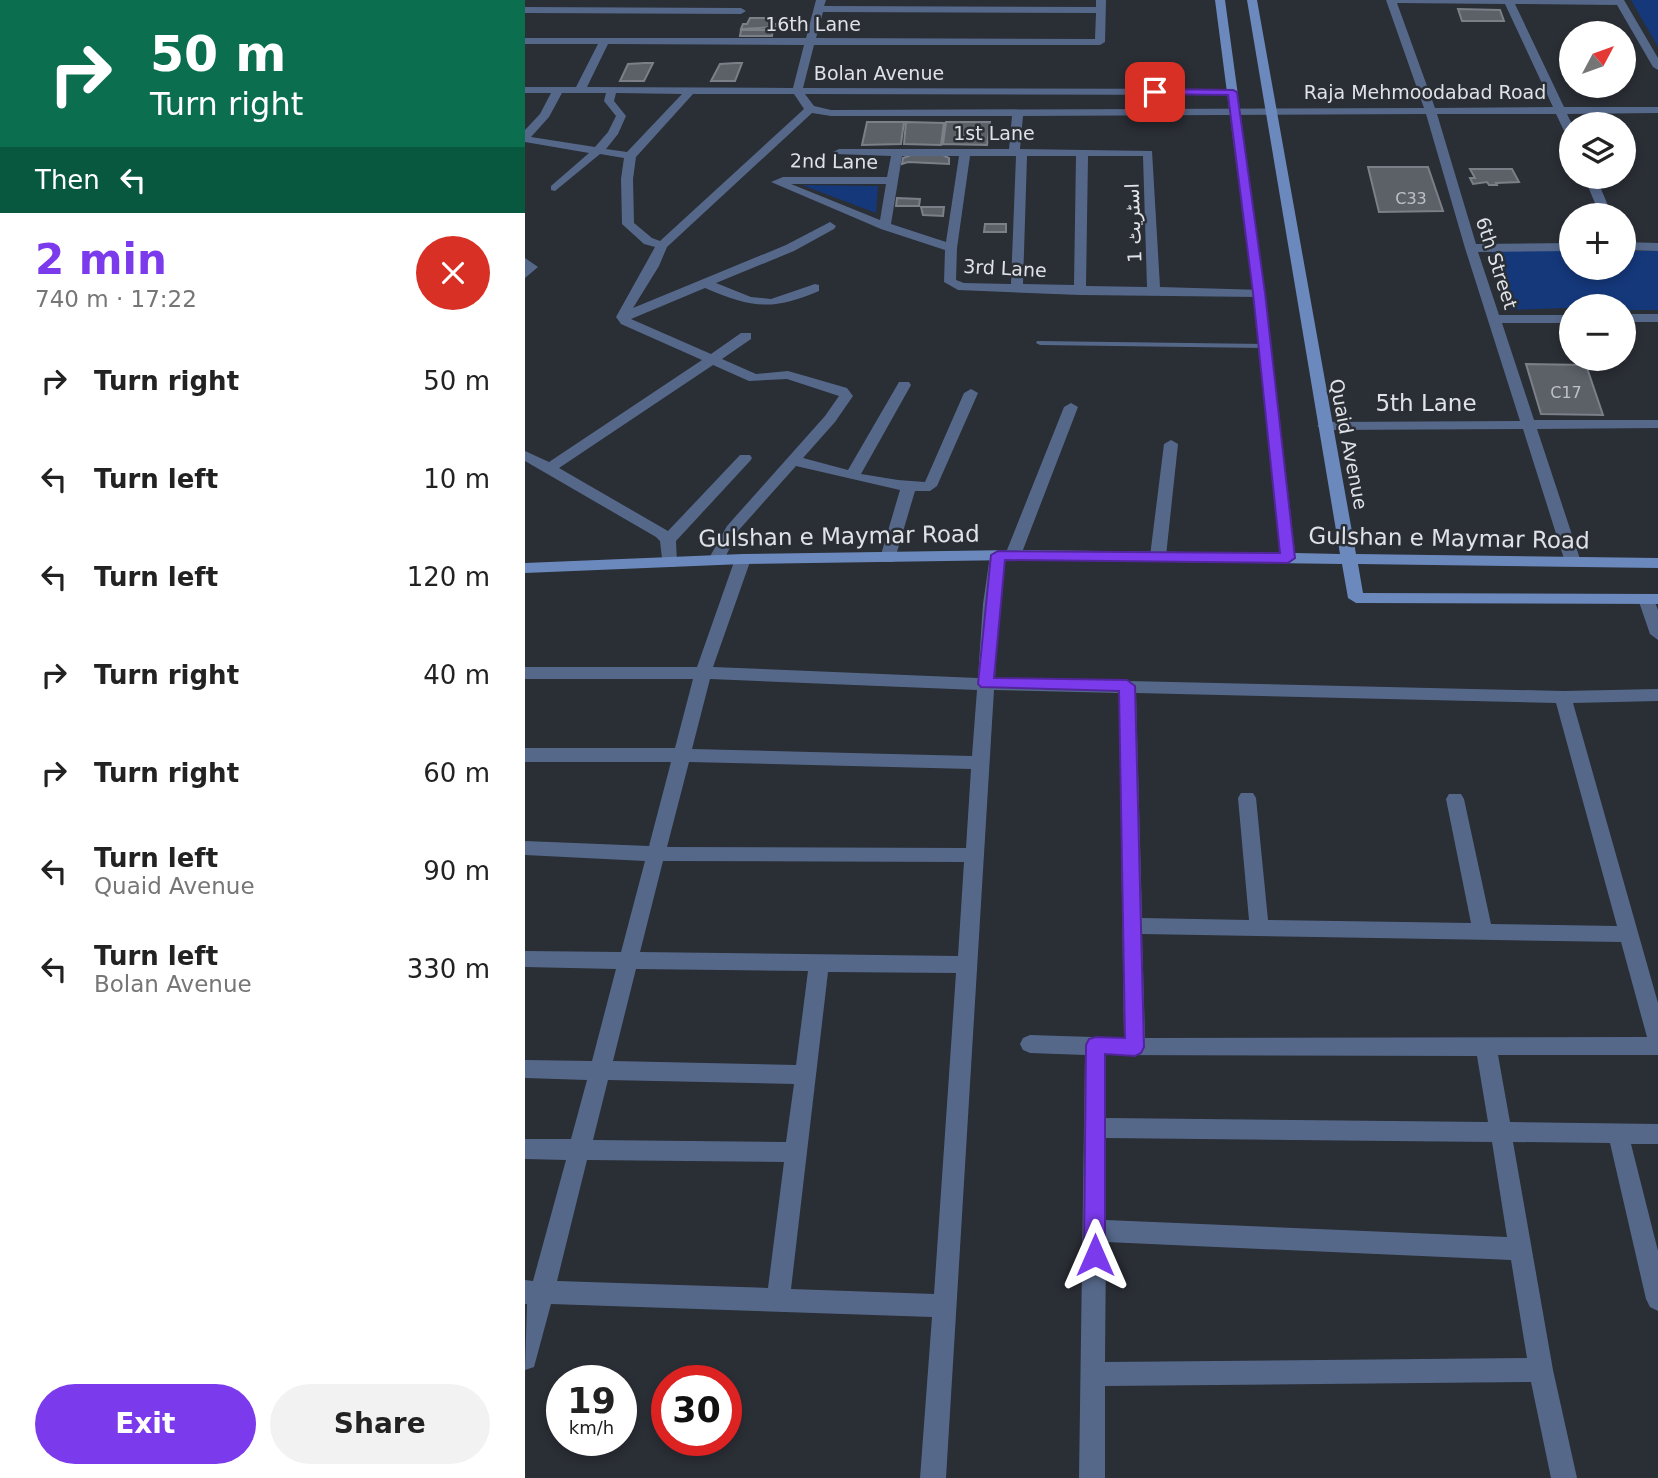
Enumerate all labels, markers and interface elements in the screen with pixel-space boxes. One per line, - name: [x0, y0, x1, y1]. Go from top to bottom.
- street label: 16th Lane: [765, 13, 861, 35]
- north arrow: [1559, 21, 1636, 98]
- map controls: [1559, 21, 1636, 371]
- text: 50 m: [150, 26, 286, 83]
- icon: right: [35, 28, 126, 119]
- street label: Bolan Avenue: [814, 62, 944, 84]
- pin: [1125, 62, 1185, 122]
- icon: arrive: [1136, 73, 1174, 111]
- street label: Raja Mehmoodabad Road: [1304, 81, 1546, 103]
- text: Turn right: [150, 85, 303, 123]
- button: layers: [1559, 112, 1636, 189]
- street label: 1st Lane: [953, 122, 1035, 144]
- street label: 2nd Lane: [790, 149, 878, 173]
- icon: left: [114, 161, 152, 199]
- text: Then: [35, 165, 100, 195]
- street label: اسٹریٹ 1: [1121, 183, 1146, 263]
- house number: C33: [1395, 189, 1427, 208]
- button: +: [1559, 203, 1636, 280]
- street label: 6th Street: [1472, 214, 1522, 312]
- text: 2 min: [35, 235, 167, 284]
- button: close: [416, 236, 490, 310]
- street label: 3rd Lane: [963, 255, 1047, 281]
- text: 740 m · 17:22: [35, 286, 197, 312]
- button: −: [1559, 294, 1636, 371]
- icon: right: [35, 362, 73, 400]
- text: Turn right: [94, 366, 239, 396]
- text: 50 m: [423, 366, 490, 396]
- street label: Quaid Avenue: [1326, 377, 1372, 511]
- house number: C17: [1550, 383, 1582, 402]
- street label: 5th Lane: [1375, 390, 1477, 416]
- icon: left: [35, 460, 73, 498]
- text: Turn left: [94, 464, 218, 494]
- text: 10 m: [423, 464, 490, 494]
- street label: Gulshan e Maymar Road: [698, 521, 980, 551]
- street label: Gulshan e Maymar Road: [1308, 523, 1590, 553]
- icon: left: [35, 558, 73, 596]
- text: Turn left: [94, 562, 218, 592]
- text: 120 m: [407, 562, 490, 592]
- icon: right: [35, 656, 73, 694]
- text: Turn right: [94, 660, 239, 690]
- text: 40 m: [423, 660, 490, 690]
- icon: right: [35, 754, 73, 792]
- text: Turn right: [94, 758, 239, 788]
- text: 60 m: [423, 758, 490, 788]
- text: Turn left: [94, 843, 218, 873]
- icon: left: [35, 852, 73, 890]
- text: 90 m: [423, 856, 490, 886]
- text: Quaid Avenue: [94, 873, 255, 899]
- text: Turn left: [94, 941, 218, 971]
- icon: left: [35, 950, 73, 988]
- text: 330 m: [407, 954, 490, 984]
- text: Bolan Avenue: [94, 971, 252, 997]
- position arrow: [1058, 1218, 1132, 1292]
- speed limit sign: 30: [651, 1365, 742, 1456]
- text: 19: [567, 1381, 616, 1421]
- button: Exit: [35, 1384, 256, 1464]
- button: Share: [270, 1384, 490, 1464]
- text: km/h: [569, 1417, 614, 1438]

